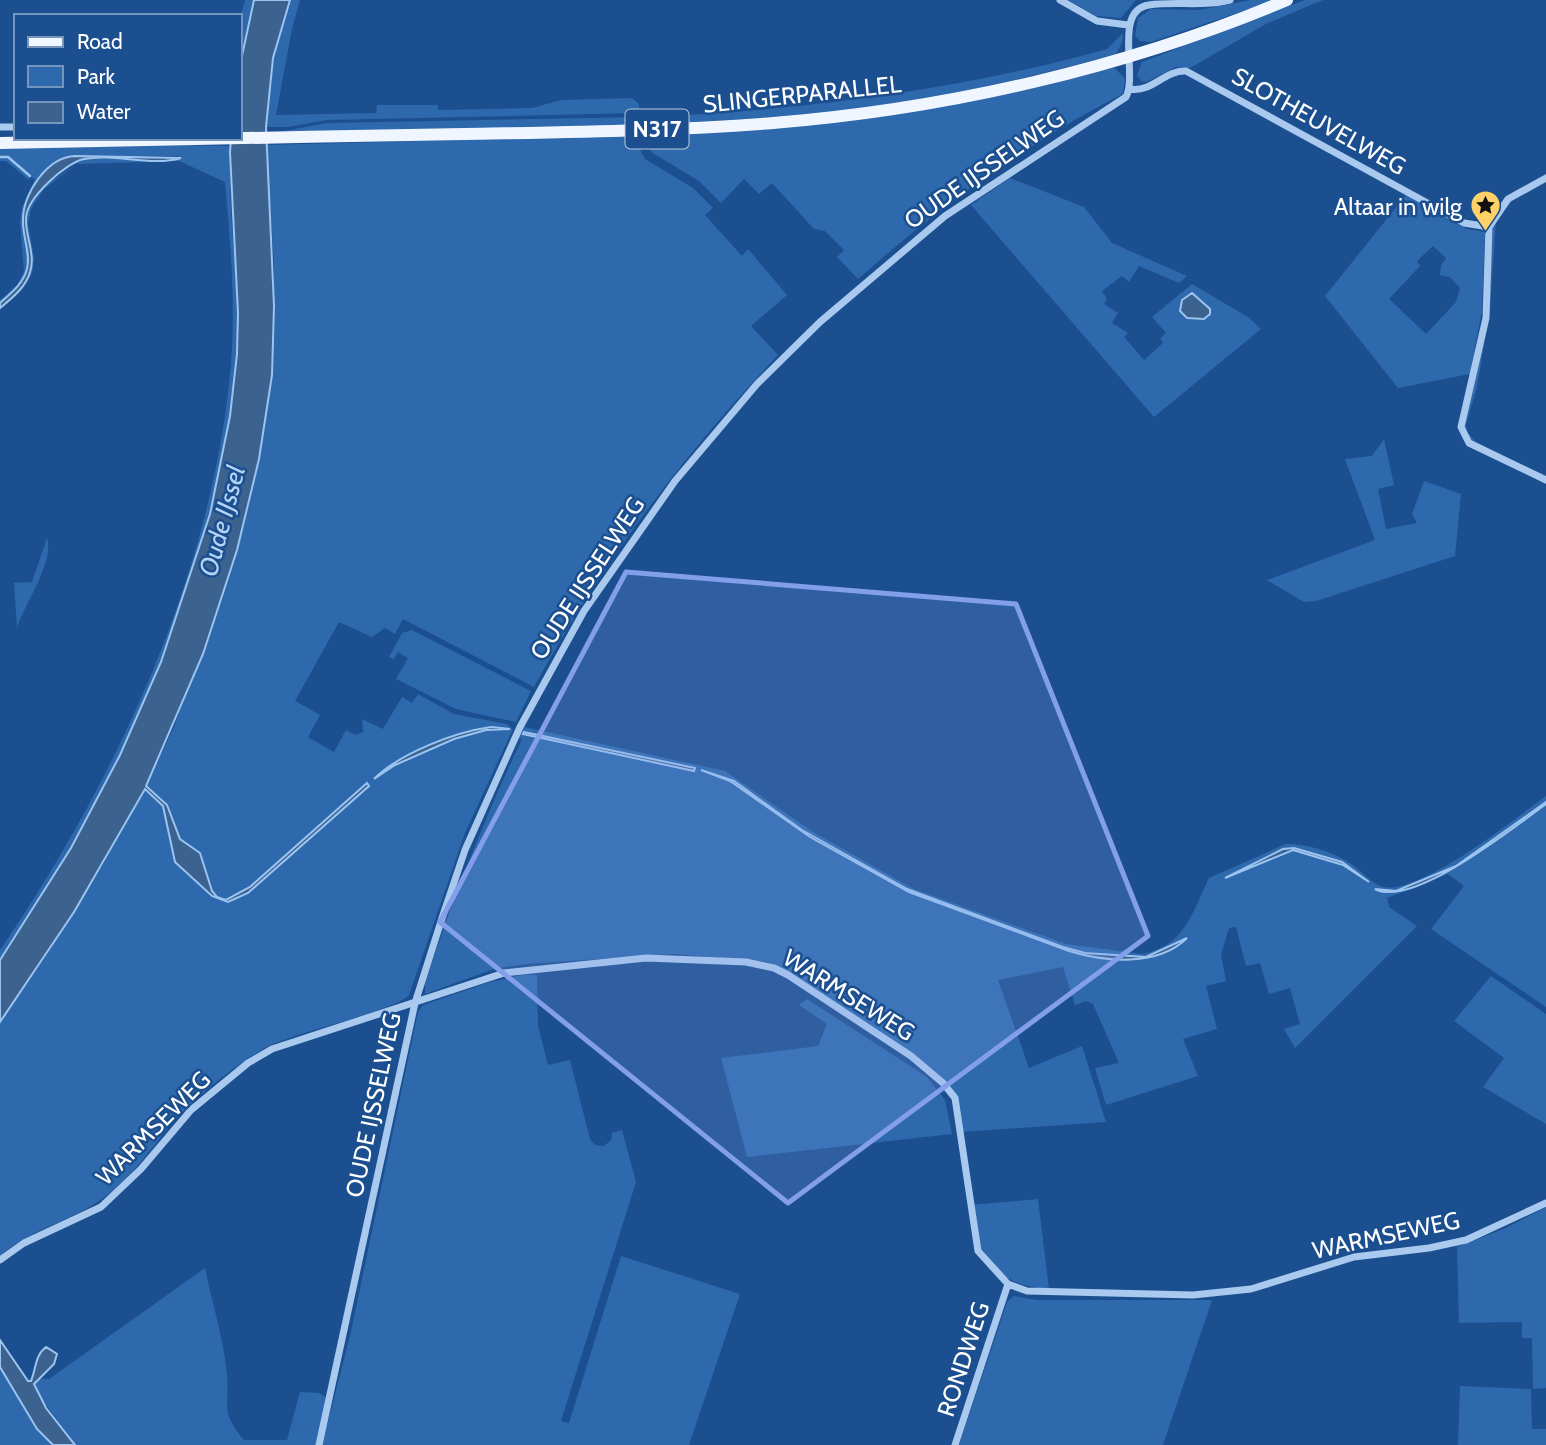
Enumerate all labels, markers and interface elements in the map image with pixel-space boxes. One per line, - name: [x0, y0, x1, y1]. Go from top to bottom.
- legend: [14, 14, 242, 140]
- text: Road: [77, 29, 123, 54]
- street label: SLOTHEUVELWEG: [1227, 61, 1411, 181]
- text: Park: [77, 64, 115, 89]
- street label: SLINGERPARALLEL: [701, 69, 903, 119]
- text: Water: [77, 99, 131, 124]
- street label: OUDE IJSSELWEG: [899, 103, 1069, 235]
- road number: N317: [626, 110, 688, 148]
- place icon: Altaar in wilg: [1468, 189, 1502, 233]
- place label: Altaar in wilg: [1334, 192, 1463, 221]
- water label: Oude IJssel: [192, 462, 252, 580]
- street label: OUDE IJSSELWEG: [524, 491, 650, 665]
- street label: WARMSEWEG: [778, 943, 920, 1047]
- street label: OUDE IJSSELWEG: [339, 1010, 407, 1200]
- street label: WARMSEWEG: [90, 1065, 216, 1191]
- street label: WARMSEWEG: [1310, 1205, 1462, 1265]
- street label: RONDWEG: [931, 1298, 995, 1420]

